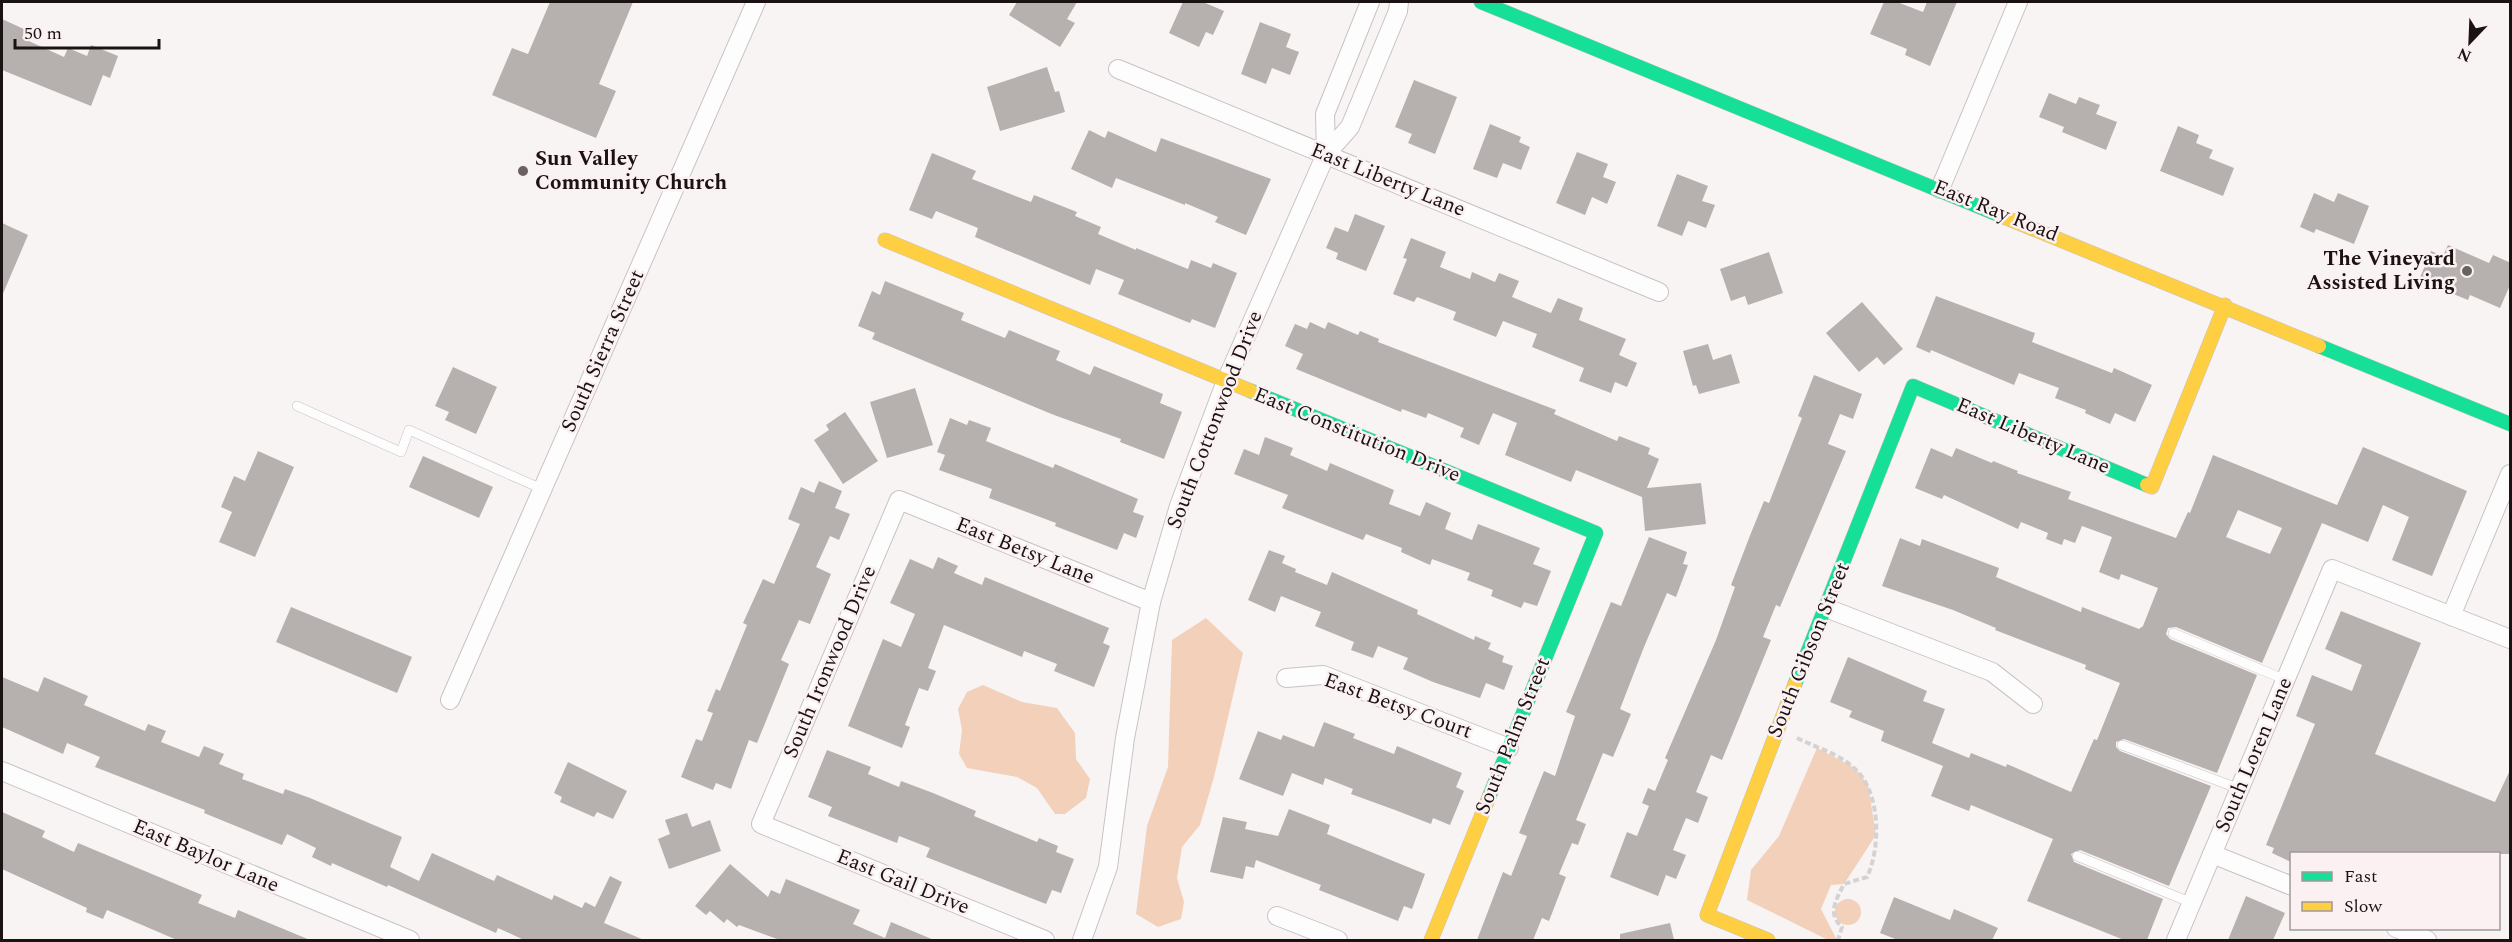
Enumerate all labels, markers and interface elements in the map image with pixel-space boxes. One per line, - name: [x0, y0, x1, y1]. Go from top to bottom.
- scale bar: [15, 12, 159, 50]
- north arrow: [2440, 12, 2500, 72]
- text: 50 m: [24, 20, 62, 47]
- text: N: [2454, 41, 2475, 68]
- street label: East Liberty Lane: [1306, 134, 1470, 226]
- place label: Sun Valley Community Church: [535, 143, 727, 199]
- marker: Sun Valley Community Church: [516, 164, 530, 178]
- street label: East Ray Road: [1929, 171, 2063, 251]
- place label: The Vineyard Assisted Living: [2306, 243, 2455, 299]
- marker: The Vineyard Assisted Living: [2460, 264, 2474, 278]
- street label: South Sierra Street: [553, 265, 653, 437]
- street label: South Cottonwood Drive: [1159, 306, 1271, 534]
- street label: East Constitution Drive: [1249, 379, 1465, 491]
- street label: East Liberty Lane: [1951, 389, 2115, 483]
- street label: East Betsy Lane: [951, 509, 1099, 593]
- street label: South Gibson Street: [1759, 557, 1859, 743]
- street label: South Ironwood Drive: [775, 561, 885, 763]
- street label: South Palm Street: [1467, 652, 1559, 820]
- street label: East Betsy Court: [1319, 664, 1477, 748]
- street label: South Loren Lane: [2207, 672, 2301, 838]
- street label: East Baylor Lane: [128, 811, 284, 901]
- street label: East Gail Drive: [831, 841, 975, 923]
- legend: [2290, 852, 2500, 930]
- text: Fast: [2344, 863, 2377, 890]
- text: Slow: [2344, 893, 2383, 920]

